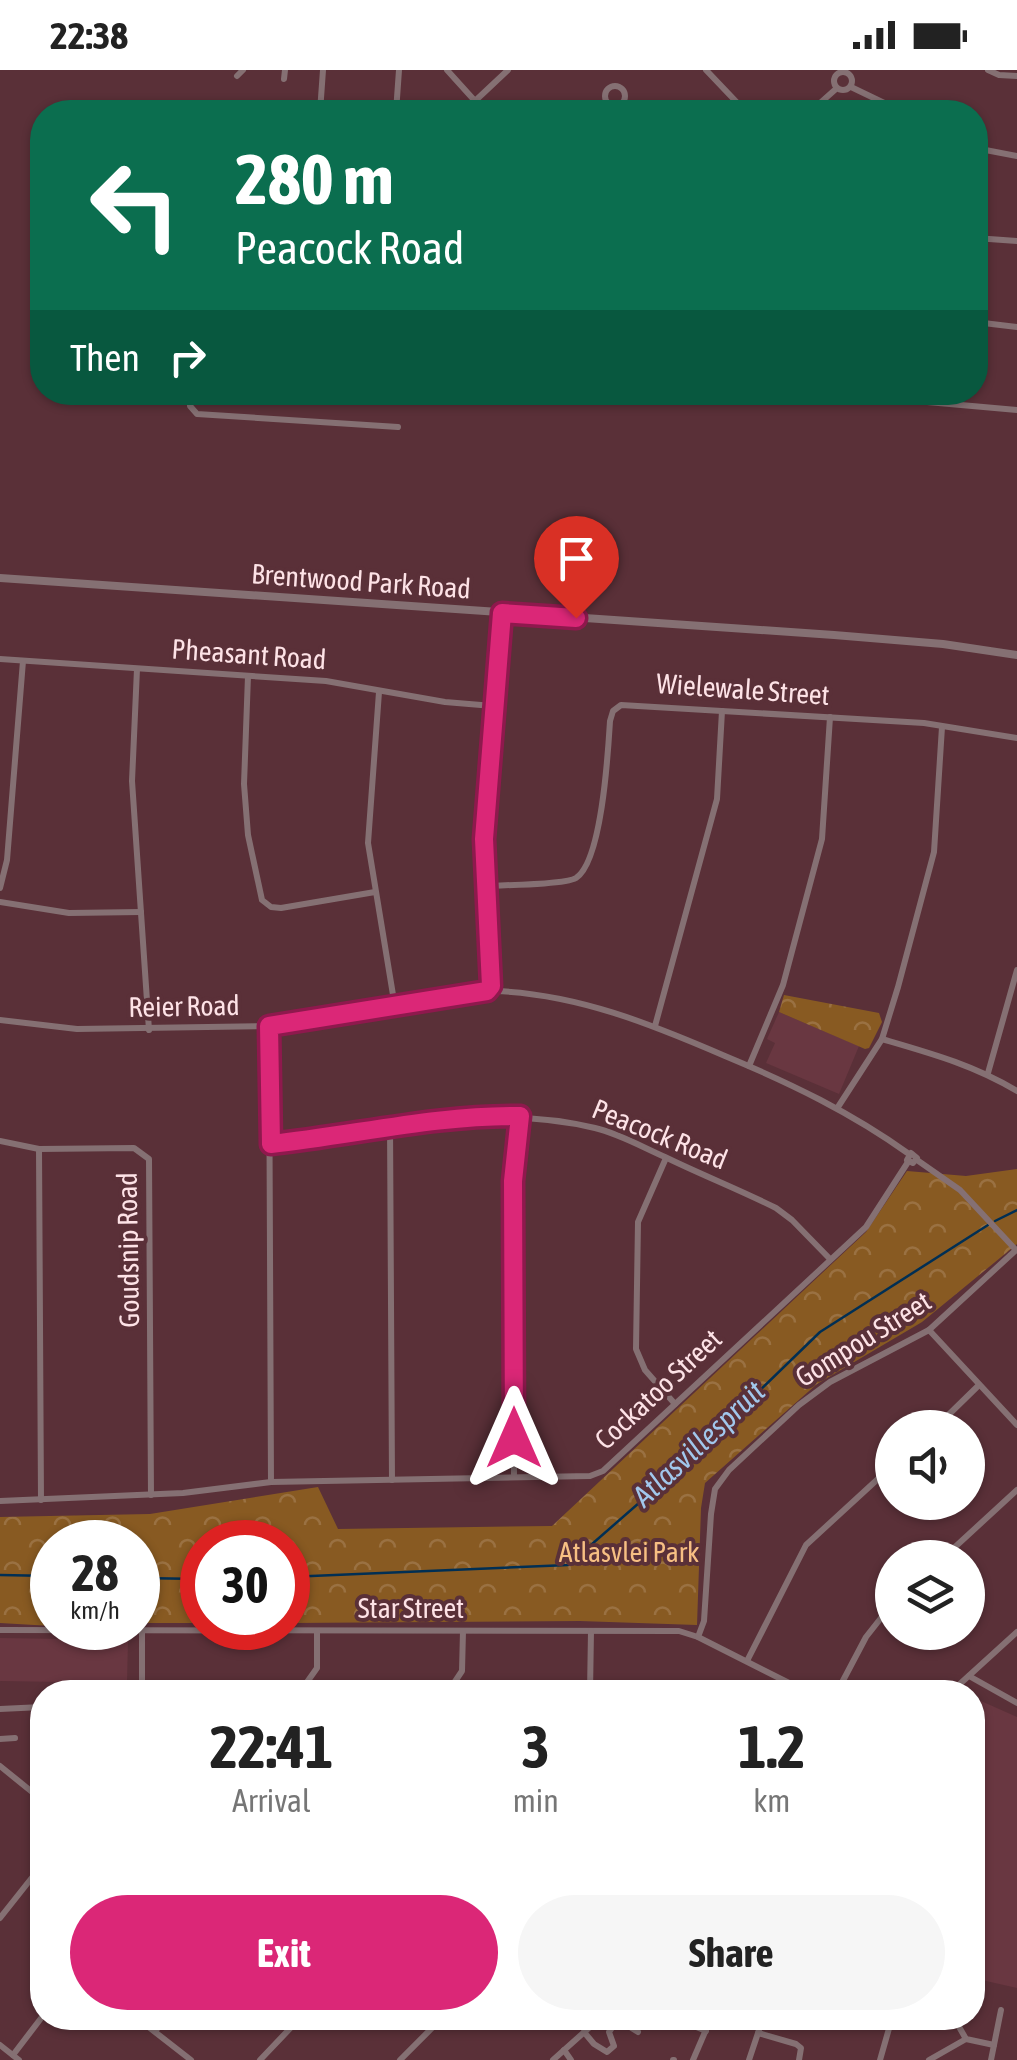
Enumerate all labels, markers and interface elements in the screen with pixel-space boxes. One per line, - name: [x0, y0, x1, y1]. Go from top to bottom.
- text: 22:38: [50, 14, 128, 57]
- text: 280 m: [235, 139, 394, 219]
- icon: left: [70, 140, 200, 270]
- text: Peacock Road: [235, 222, 464, 274]
- icon: right: [160, 330, 215, 385]
- text: Then: [70, 336, 140, 379]
- pin: [534, 516, 619, 619]
- icon: arrive: [549, 531, 604, 586]
- street label: Brentwood Park Road: [250, 557, 472, 605]
- street label: Pheasant Road: [171, 633, 327, 675]
- street label: Wielewale Street: [655, 667, 831, 711]
- street label: Reier Road: [128, 989, 240, 1023]
- street label: Peacock Road: [588, 1092, 732, 1176]
- street label: Goudsnip Road: [111, 1172, 145, 1328]
- street label: Gompou Street: [789, 1285, 937, 1393]
- street label: Cockatoo Street: [588, 1322, 728, 1456]
- water label: Atlasvillespruit: [625, 1374, 771, 1513]
- position arrow: [462, 1386, 566, 1490]
- map controls: [875, 1410, 985, 1650]
- button: sound: [875, 1410, 985, 1520]
- speed limit sign: 30: [180, 1520, 310, 1650]
- park label: Atlasvlei Park: [559, 1536, 699, 1568]
- button: layers: [875, 1540, 985, 1650]
- text: 28: [71, 1544, 118, 1602]
- street label: Star Street: [358, 1592, 464, 1624]
- text: km/h: [70, 1596, 120, 1624]
- text: 22:41: [210, 1712, 333, 1781]
- text: 3: [522, 1712, 550, 1781]
- text: 1.2: [738, 1712, 805, 1781]
- text: Arrival: [232, 1782, 310, 1819]
- text: min: [513, 1782, 559, 1819]
- text: km: [753, 1782, 790, 1819]
- button: Exit: [70, 1895, 498, 2010]
- button: Share: [518, 1895, 945, 2010]

